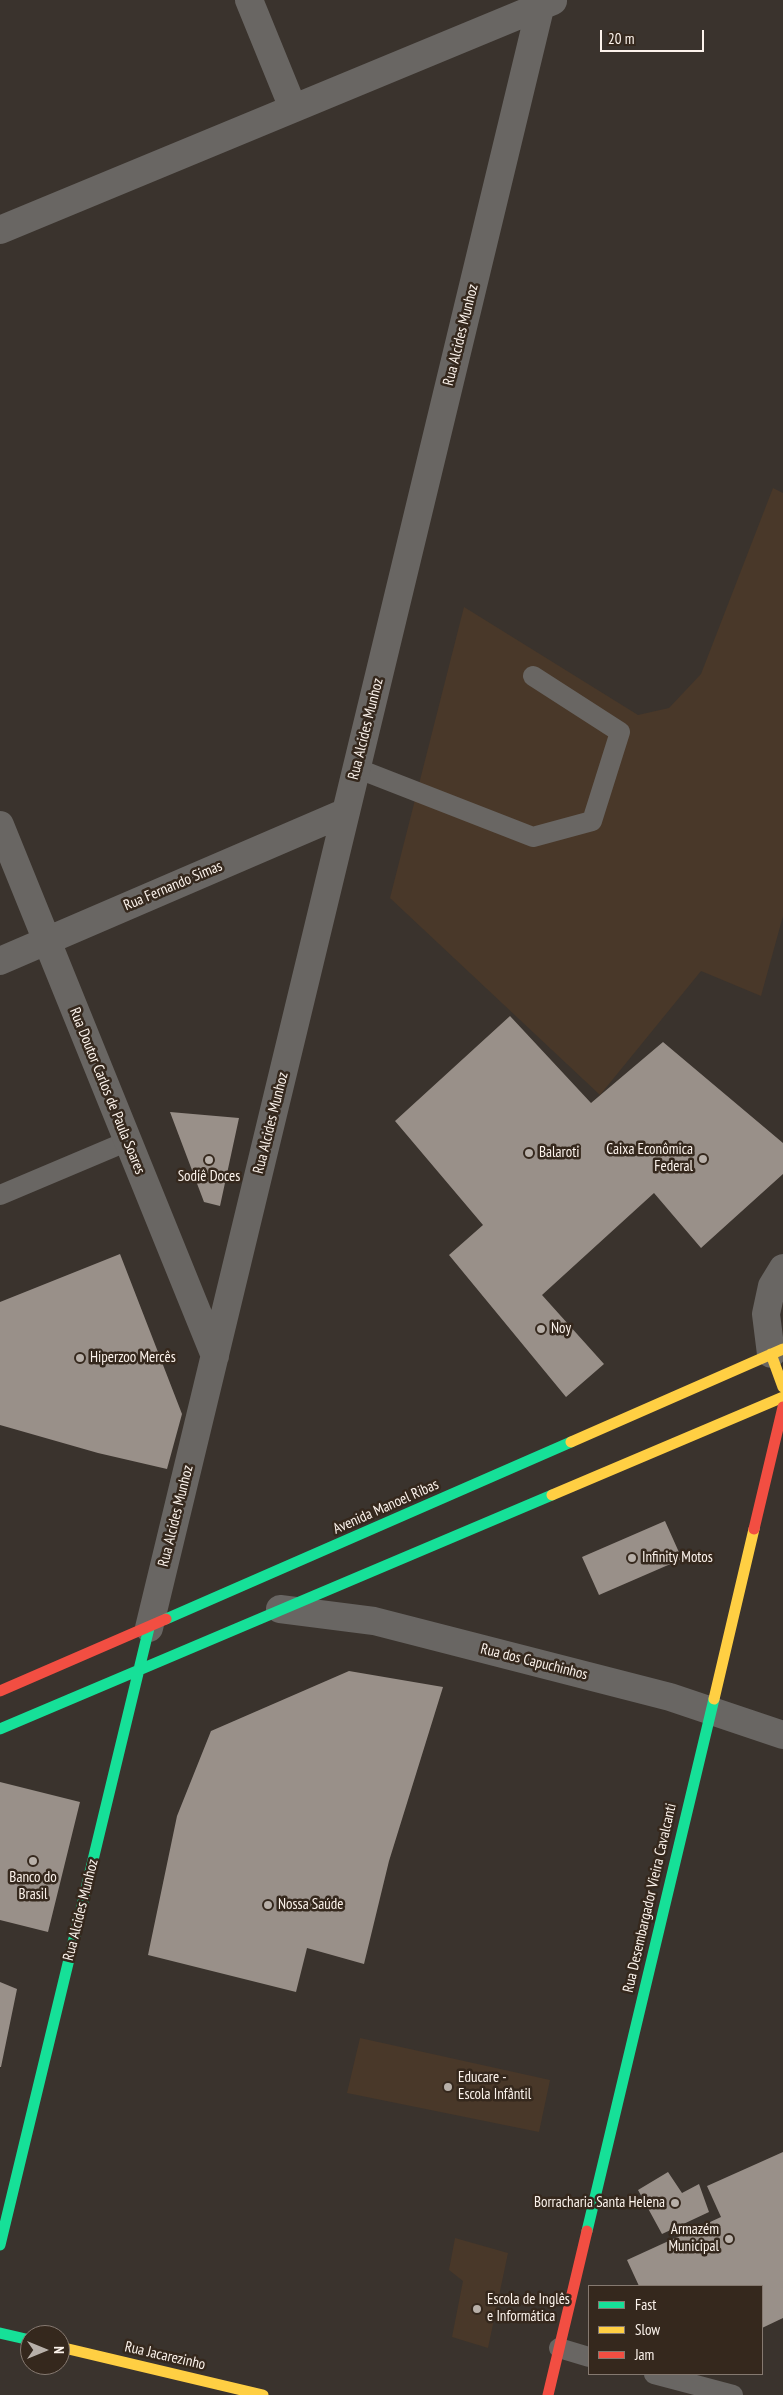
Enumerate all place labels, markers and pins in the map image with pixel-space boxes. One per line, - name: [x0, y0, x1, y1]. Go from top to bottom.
- place label: Caixa Econômica Federal: [606, 1141, 693, 1176]
- place label: Balaroti: [539, 1144, 580, 1162]
- marker: Balaroti: [523, 1147, 535, 1159]
- marker: Caixa Econômica Federal: [697, 1153, 709, 1165]
- marker: Sodiê Doces: [203, 1154, 215, 1166]
- place label: Sodiê Doces: [178, 1168, 240, 1186]
- place label: Noy: [551, 1320, 571, 1338]
- marker: Noy: [535, 1323, 547, 1335]
- place label: Hiperzoo Mercês: [90, 1349, 176, 1367]
- marker: Hiperzoo Mercês: [74, 1352, 86, 1364]
- place label: Infinity Motos: [642, 1549, 713, 1567]
- marker: Infinity Motos: [626, 1552, 638, 1564]
- marker: Banco do Brasil: [27, 1855, 39, 1867]
- place label: Banco do Brasil: [9, 1869, 57, 1904]
- place label: Nossa Saúde: [278, 1896, 343, 1914]
- marker: Nossa Saúde: [262, 1899, 274, 1911]
- place label: Educare - Escola Infântil: [458, 2069, 531, 2104]
- marker: Educare - Escola Infântil: [442, 2081, 454, 2093]
- place label: Borracharia Santa Helena: [534, 2194, 665, 2212]
- marker: Borracharia Santa Helena: [669, 2197, 681, 2209]
- place label: Armazém Municipal: [668, 2221, 719, 2256]
- marker: Armazém Municipal: [723, 2233, 735, 2245]
- place label: Escola de Inglês e Informática: [487, 2291, 570, 2326]
- marker: Escola de Inglês e Informática: [471, 2303, 483, 2315]

